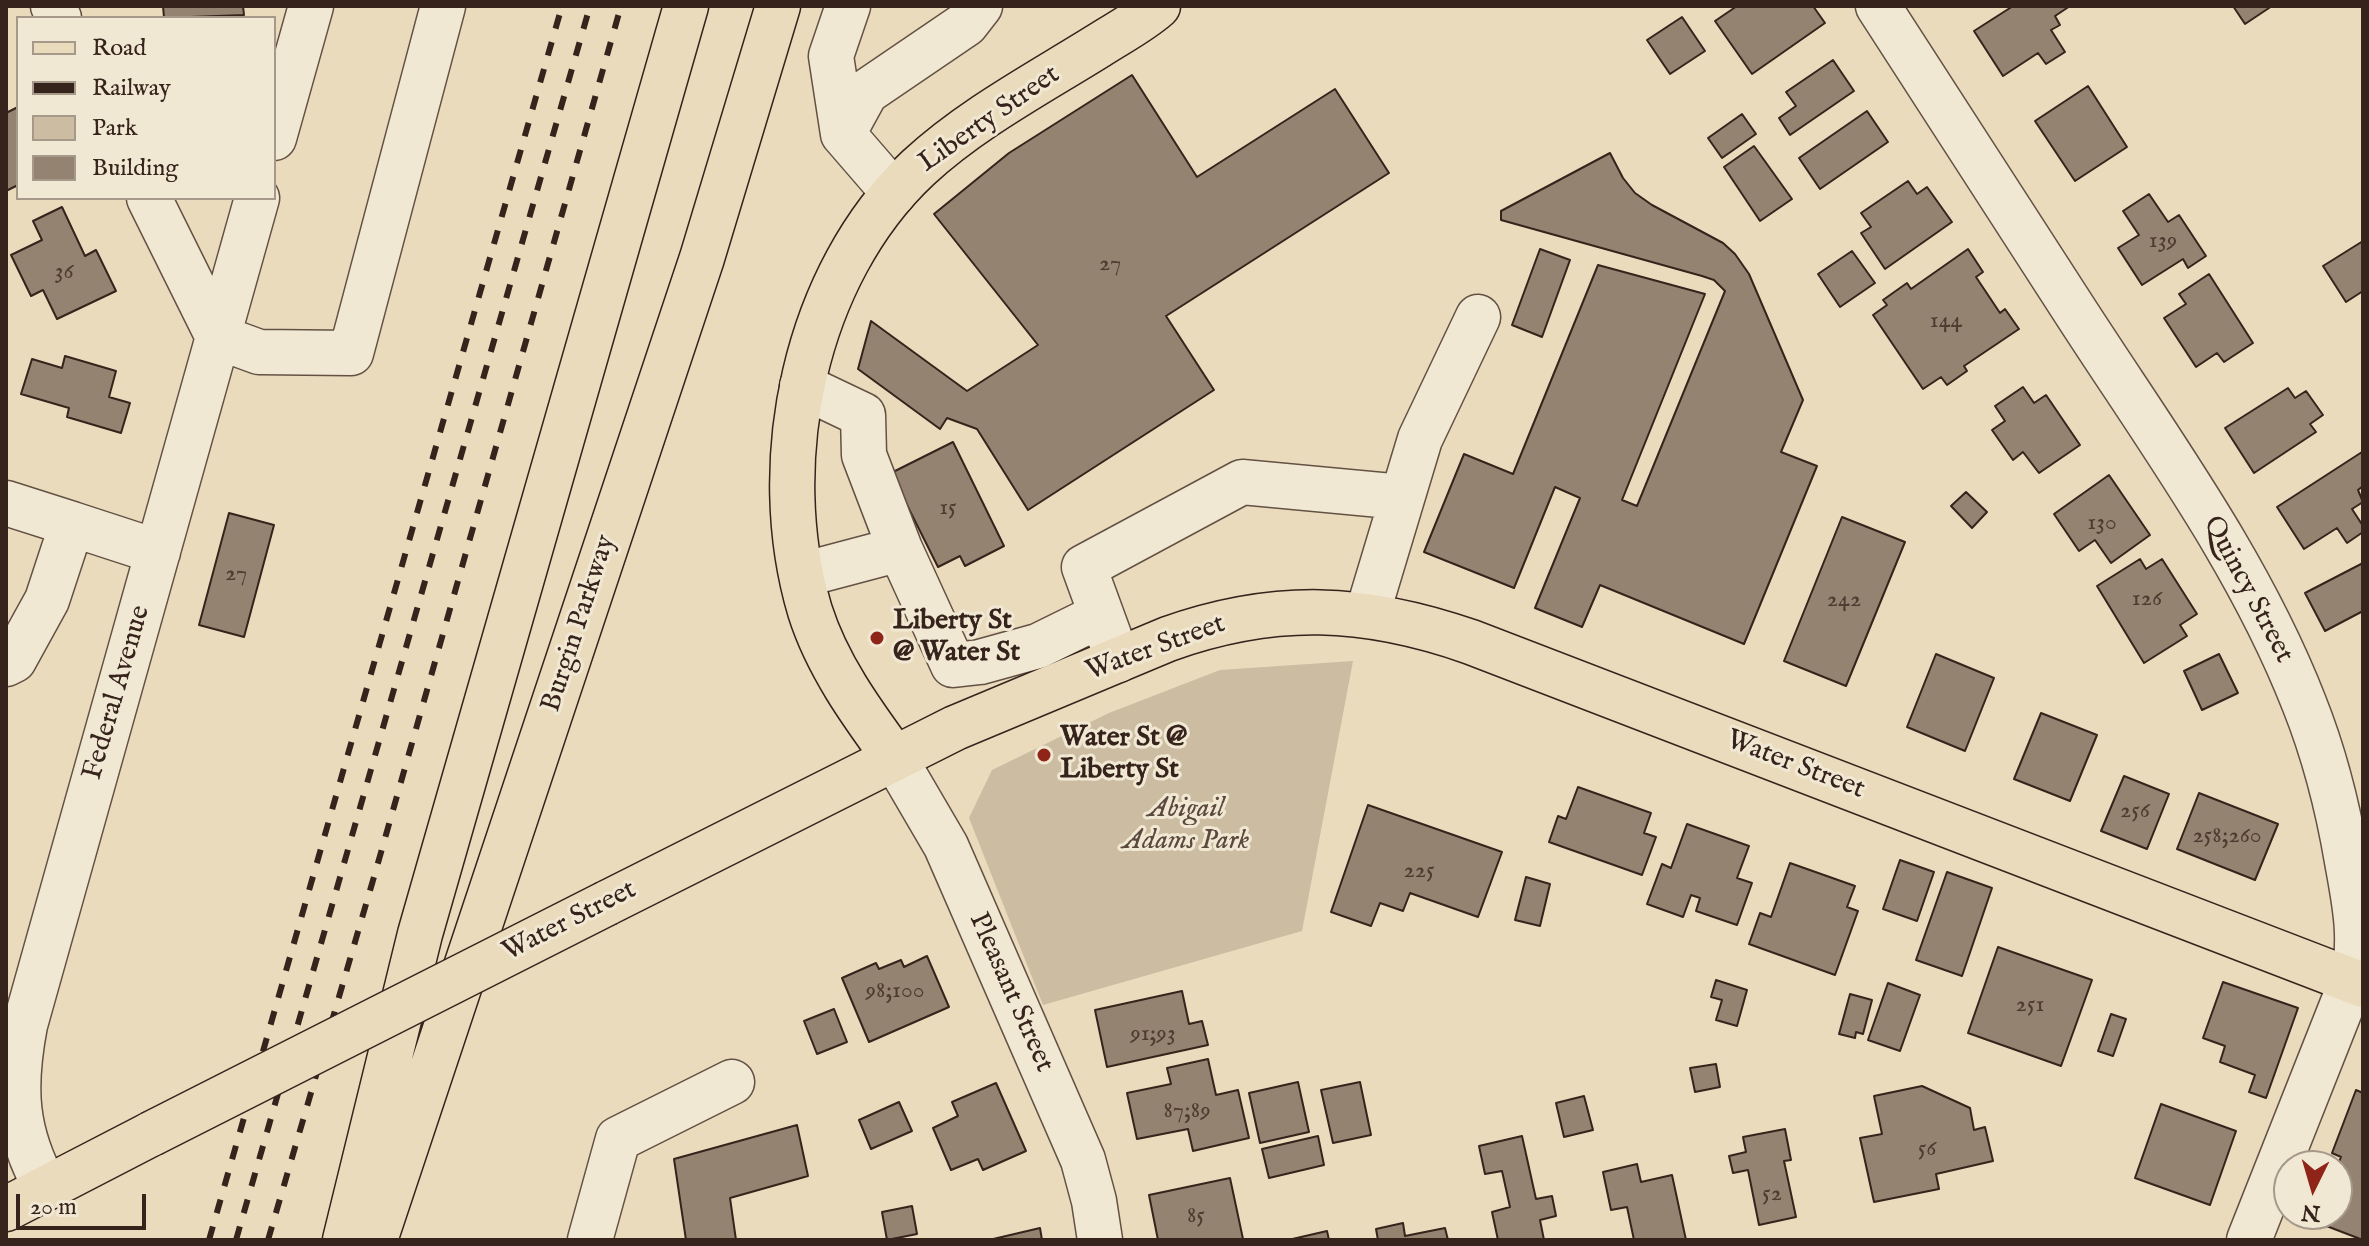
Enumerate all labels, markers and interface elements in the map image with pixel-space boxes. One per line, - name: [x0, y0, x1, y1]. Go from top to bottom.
- legend: [16, 16, 276, 200]
- text: Road: [92, 33, 146, 64]
- street label: Liberty Street: [913, 59, 1067, 181]
- text: Railway: [92, 73, 171, 104]
- text: Park: [92, 113, 138, 144]
- text: Building: [92, 153, 178, 184]
- house number: 139: [2149, 228, 2177, 256]
- house number: 27: [1099, 251, 1121, 279]
- house number: 36: [54, 259, 74, 287]
- house number: 144: [1930, 308, 1962, 336]
- house number: 15: [939, 495, 957, 523]
- house number: 130: [2087, 510, 2117, 538]
- street label: Quincy Street: [2194, 511, 2300, 669]
- street label: Burgin Parkway: [536, 531, 624, 717]
- house number: 27: [225, 561, 247, 589]
- house number: 126: [2132, 586, 2162, 614]
- house number: 242: [1827, 587, 1861, 615]
- street label: Federal Avenue: [77, 602, 159, 784]
- place label: Liberty St @ Water St: [893, 605, 1020, 671]
- street label: Water Street: [1082, 608, 1230, 690]
- marker: Liberty St @ Water St: [868, 629, 886, 647]
- place label: Water St @ Liberty St: [1060, 722, 1187, 788]
- street label: Water Street: [1721, 724, 1869, 808]
- marker: Water St @ Liberty St: [1035, 746, 1053, 764]
- park label: Abigail Adams Park: [1123, 793, 1249, 859]
- house number: 256: [2120, 798, 2150, 826]
- house number: 258;260: [2192, 823, 2262, 851]
- house number: 225: [1403, 858, 1435, 886]
- street label: Water Street: [498, 874, 642, 970]
- street label: Pleasant Street: [960, 908, 1060, 1078]
- house number: 98;100: [865, 978, 925, 1006]
- house number: 251: [2016, 992, 2044, 1020]
- house number: 91;93: [1130, 1021, 1176, 1049]
- house number: 87;89: [1163, 1098, 1211, 1126]
- house number: 56: [1918, 1136, 1936, 1164]
- north arrow: [2273, 1150, 2353, 1230]
- scale bar: [20, 1178, 150, 1228]
- house number: 52: [1762, 1181, 1782, 1209]
- text: 20 m: [30, 1192, 77, 1223]
- text: N: [2300, 1197, 2322, 1227]
- house number: 85: [1187, 1203, 1205, 1231]

